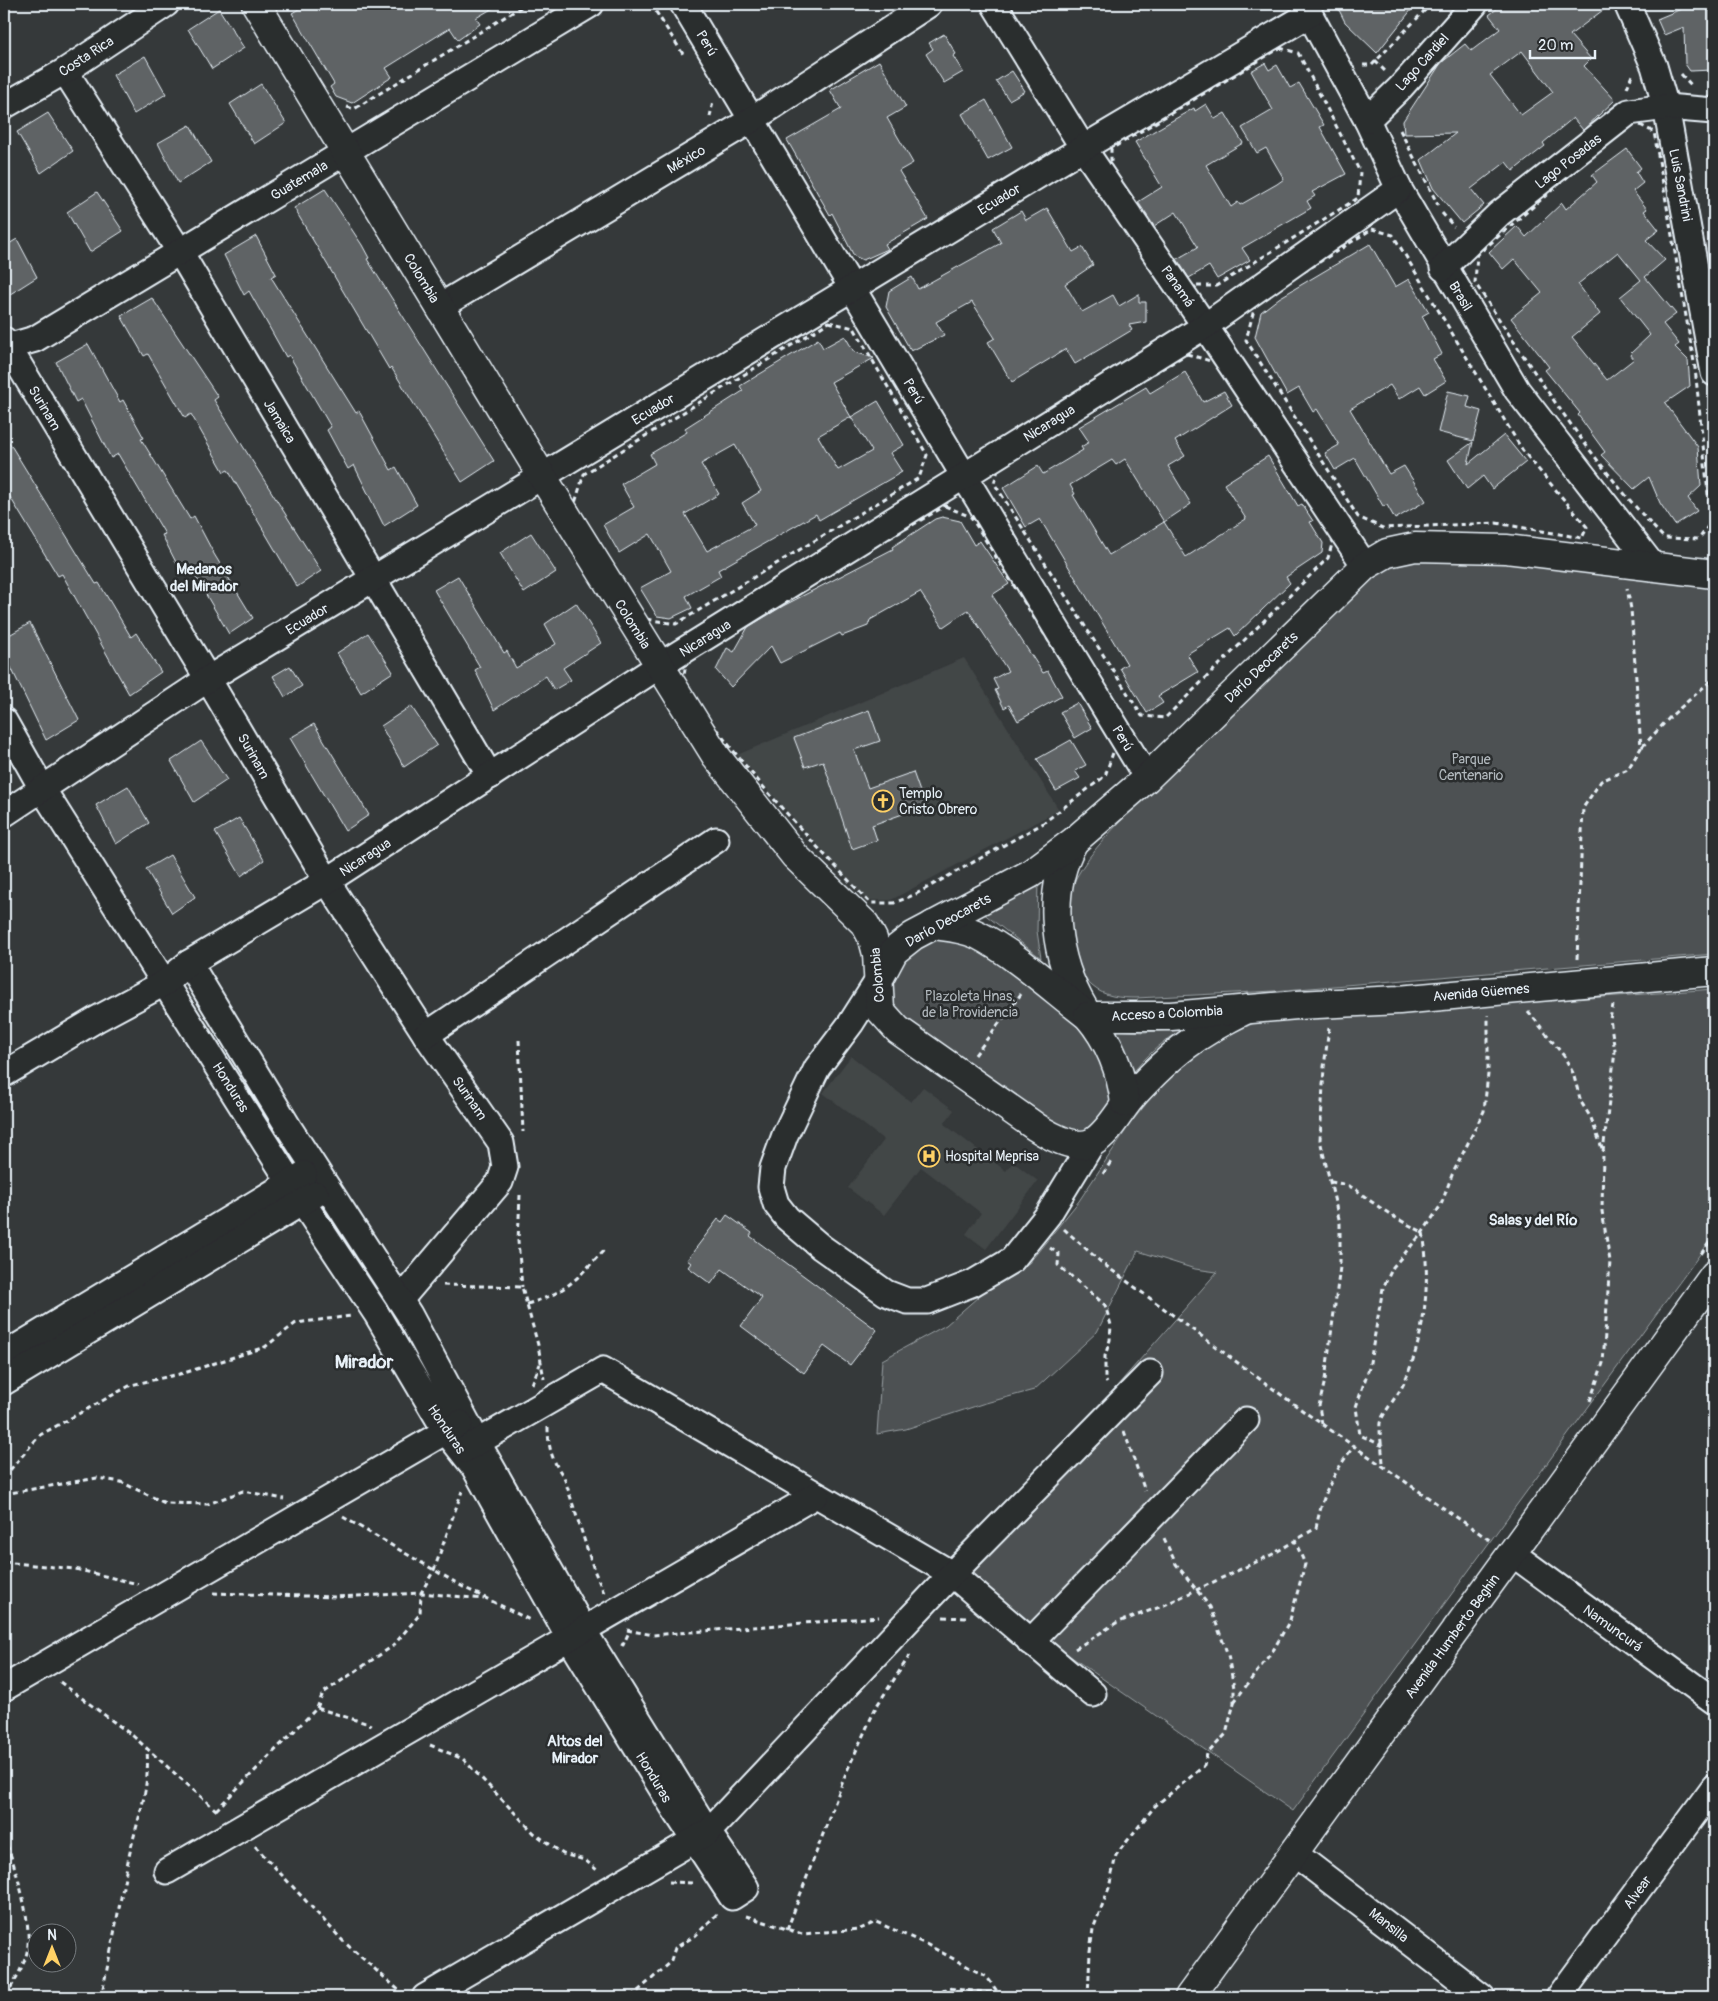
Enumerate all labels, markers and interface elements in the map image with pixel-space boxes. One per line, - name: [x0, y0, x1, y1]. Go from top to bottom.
- street label: Perú: [692, 27, 721, 59]
- scale bar: [1530, 28, 1596, 60]
- street label: Lago Cardiel: [1392, 30, 1453, 95]
- street label: Costa Rica: [56, 32, 117, 80]
- text: 20 m: [1538, 36, 1573, 55]
- street label: Lago Posadas: [1532, 130, 1606, 193]
- street label: México: [664, 141, 709, 177]
- street label: Luis Sandrini: [1665, 147, 1696, 223]
- street label: Guatemala: [268, 157, 331, 204]
- street label: Ecuador: [975, 180, 1024, 219]
- street label: Colombia: [400, 250, 443, 306]
- street label: Panamá: [1157, 262, 1198, 310]
- street label: Brasil: [1445, 278, 1476, 314]
- street label: Perú: [899, 375, 928, 407]
- street label: Surinam: [25, 383, 65, 434]
- street label: Ecuador: [629, 390, 678, 429]
- street label: Jamaica: [260, 396, 299, 446]
- street label: Nicaragua: [1020, 401, 1078, 446]
- district label: Medanos del Mirador: [170, 560, 239, 596]
- street label: Colombia: [611, 596, 654, 652]
- street label: Ecuador: [283, 600, 332, 639]
- street label: Nicaragua: [676, 616, 734, 661]
- street label: Darío Deocarets: [1221, 628, 1302, 707]
- street label: Perú: [1108, 722, 1137, 754]
- street label: Surinam: [234, 731, 273, 782]
- park label: Parque Centenario: [1439, 751, 1504, 784]
- place label: Templo Cristo Obrero: [899, 785, 978, 818]
- church icon: Templo Cristo Obrero: [871, 789, 895, 813]
- street label: Nicaragua: [336, 835, 394, 880]
- street label: Darío Deocarets: [903, 890, 995, 951]
- street label: Colombia: [867, 947, 888, 1003]
- street label: Avenida Güemes: [1432, 980, 1531, 1005]
- park label: Plazoleta Hnas. de la Providencia: [922, 988, 1018, 1021]
- street label: Acceso a Colombia: [1111, 1002, 1223, 1025]
- street label: Honduras: [209, 1059, 253, 1116]
- street label: Surinam: [448, 1073, 491, 1123]
- hospital icon: Hospital Meprisa: [917, 1144, 941, 1168]
- place label: Hospital Meprisa: [945, 1148, 1039, 1165]
- district label: Salas y del Río: [1489, 1211, 1577, 1230]
- district label: Mirador: [335, 1350, 394, 1374]
- street label: Honduras: [424, 1401, 470, 1458]
- street label: Avenida Humberto Beghin: [1401, 1571, 1503, 1702]
- street label: Namuncurá: [1580, 1601, 1646, 1656]
- district label: Altos del Mirador: [547, 1732, 603, 1768]
- street label: Honduras: [632, 1749, 676, 1806]
- street label: Alvear: [1620, 1872, 1655, 1912]
- street label: Mansilla: [1365, 1905, 1412, 1946]
- north arrow: [28, 1924, 78, 1974]
- text: N: [47, 1927, 57, 1944]

